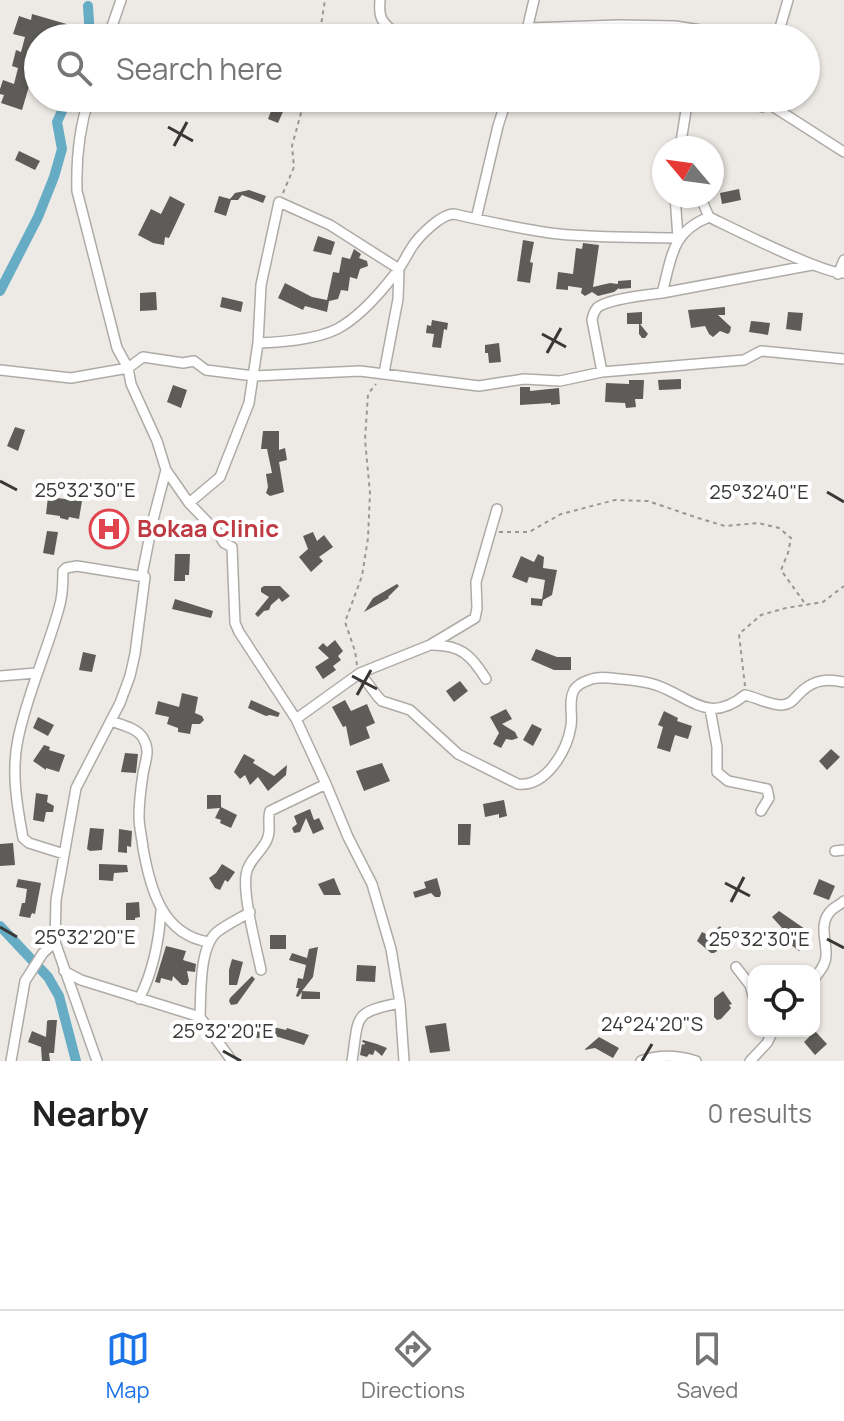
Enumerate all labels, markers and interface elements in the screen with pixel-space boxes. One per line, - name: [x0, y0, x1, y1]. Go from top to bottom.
- search box: [24, 24, 820, 112]
- icon: search: [52, 46, 96, 90]
- text: Search here: [116, 48, 283, 89]
- north arrow: [652, 136, 724, 208]
- text: 25°32'30"E: [34, 476, 136, 503]
- text: 25°32'40"E: [709, 478, 809, 505]
- hospital icon: Bokaa Clinic: [88, 508, 130, 550]
- place label: Bokaa Clinic: [137, 511, 279, 544]
- text: 25°32'20"E: [34, 923, 136, 950]
- text: 25°32'30"E: [708, 925, 810, 952]
- map controls: [748, 965, 820, 1037]
- button: locate: [748, 965, 820, 1037]
- text: 24°24'20"S: [601, 1010, 703, 1037]
- text: 25°32'20"E: [172, 1017, 274, 1044]
- text: Nearby: [32, 1090, 148, 1136]
- text: 0 results: [707, 1095, 812, 1131]
- tab: Map: [106, 1327, 150, 1405]
- tab: Directions: [361, 1327, 465, 1405]
- tab: Saved: [676, 1327, 738, 1405]

